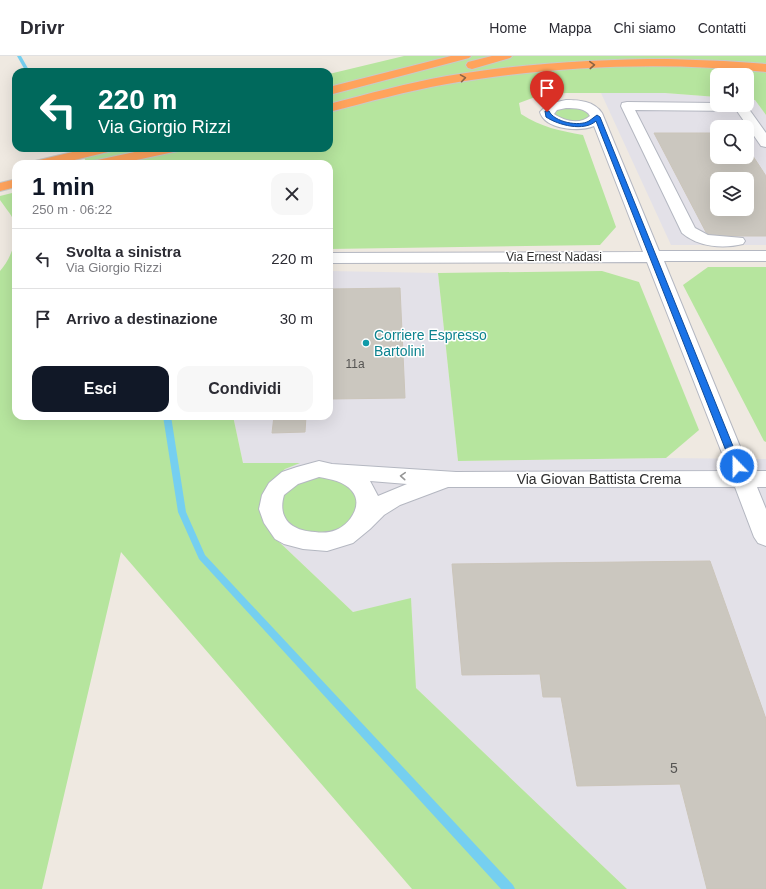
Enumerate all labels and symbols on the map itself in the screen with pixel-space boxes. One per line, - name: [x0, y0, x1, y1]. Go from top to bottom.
- one-way arrow: [589, 60, 595, 69]
- pin: [530, 71, 564, 112]
- one-way arrow: [460, 74, 466, 83]
- street label: Via Ernest Nadasi: [506, 250, 602, 264]
- place label: Corriere Espresso Bartolini: [374, 327, 487, 359]
- marker: Corriere Espresso Bartolini: [361, 338, 371, 348]
- house number: 11a: [345, 357, 365, 371]
- position arrow: [716, 445, 758, 487]
- one-way arrow: [400, 471, 406, 480]
- street label: Via Giovan Battista Crema: [517, 471, 682, 487]
- house number: 5: [670, 760, 678, 776]

